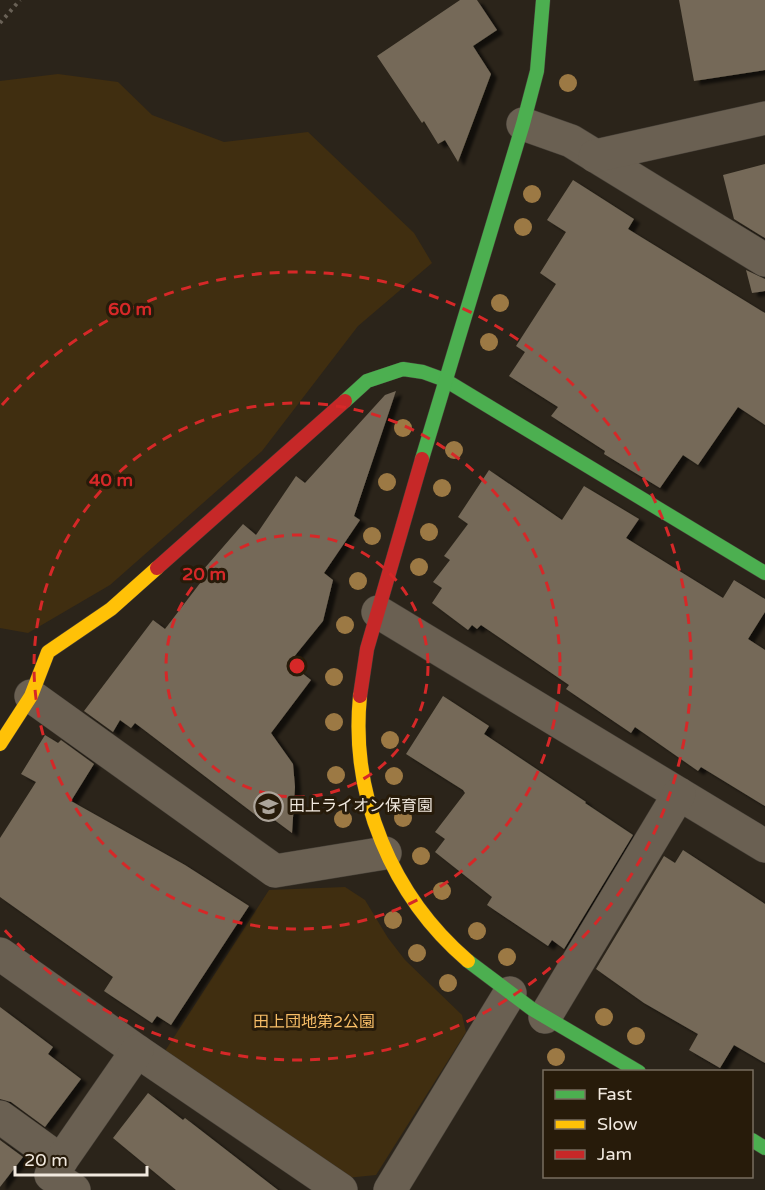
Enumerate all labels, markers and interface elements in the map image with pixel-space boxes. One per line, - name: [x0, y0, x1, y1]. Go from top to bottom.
- text: 60 m: [108, 298, 152, 320]
- text: 40 m: [89, 469, 133, 491]
- text: 20 m: [182, 563, 226, 585]
- centre of rings: [287, 656, 307, 676]
- school or university icon: 田上ライオン保育園: [252, 790, 284, 822]
- place label: 田上ライオン保育園: [289, 796, 433, 816]
- park label: 田上団地第2公園: [253, 1012, 375, 1032]
- legend: [543, 1070, 753, 1178]
- text: Fast: [597, 1083, 632, 1105]
- text: Slow: [597, 1113, 638, 1135]
- scale bar: [15, 1139, 147, 1177]
- text: Jam: [597, 1143, 632, 1165]
- text: 20 m: [24, 1149, 68, 1171]

